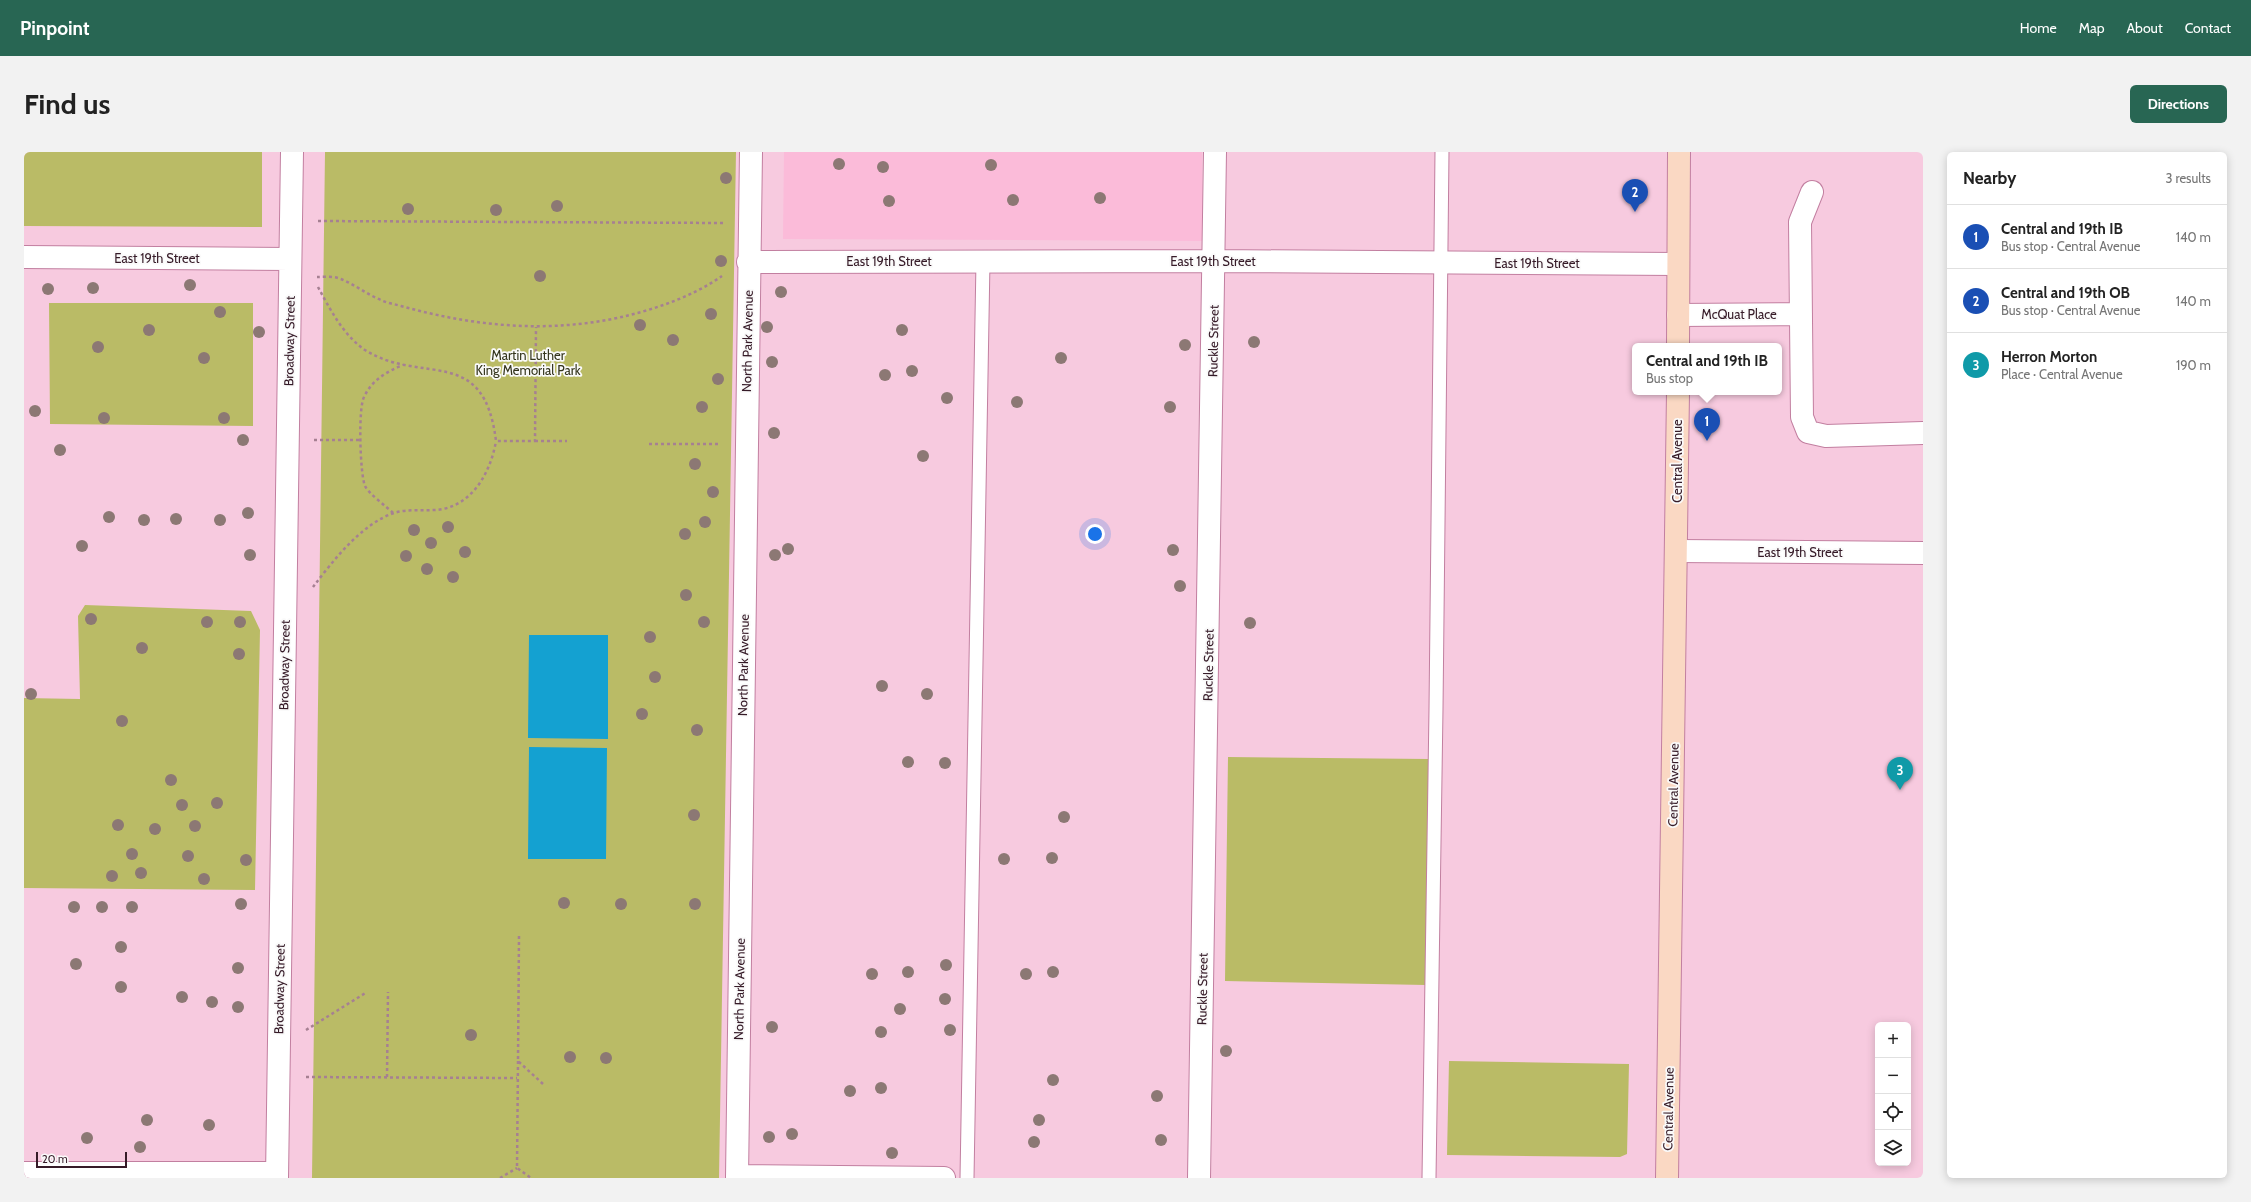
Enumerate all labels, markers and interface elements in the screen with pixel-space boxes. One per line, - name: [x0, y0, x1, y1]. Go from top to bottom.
- text: Pinpoint: [20, 17, 89, 40]
- text: Home: [2020, 19, 2057, 37]
- text: Map: [2079, 19, 2104, 37]
- text: About: [2126, 19, 2163, 37]
- text: Contact: [2185, 19, 2231, 37]
- button: Directions: [2130, 85, 2227, 123]
- text: Find us: [24, 87, 110, 121]
- text: Nearby: [1963, 168, 2016, 188]
- text: 3 results: [2165, 170, 2211, 186]
- pin: 2: [1622, 179, 1648, 212]
- text: Central and 19th IB: [2001, 220, 2123, 238]
- text: 1: [1974, 229, 1978, 245]
- text: 140 m: [2176, 229, 2211, 245]
- text: Bus stop · Central Avenue: [2001, 238, 2140, 254]
- street label: East 19th Street: [114, 250, 200, 266]
- street label: East 19th Street: [846, 253, 932, 269]
- street label: East 19th Street: [1170, 253, 1256, 269]
- street label: East 19th Street: [1494, 255, 1580, 271]
- text: Central and 19th OB: [2001, 284, 2130, 302]
- street label: North Park Avenue: [738, 289, 756, 392]
- text: 2: [1973, 293, 1979, 309]
- text: 140 m: [2176, 293, 2211, 309]
- street label: Broadway Street: [280, 295, 298, 386]
- text: Bus stop · Central Avenue: [2001, 302, 2140, 318]
- street label: Ruckle Street: [1204, 304, 1222, 377]
- street label: McQuat Place: [1701, 306, 1777, 322]
- popup: [1632, 343, 1782, 395]
- park label: Martin Luther King Memorial Park: [475, 347, 581, 378]
- text: Herron Morton: [2001, 348, 2097, 366]
- text: Central and 19th IB: [1646, 352, 1768, 370]
- text: 3: [1972, 357, 1980, 373]
- text: 190 m: [2176, 357, 2211, 373]
- text: Place · Central Avenue: [2001, 366, 2123, 382]
- text: Bus stop: [1646, 370, 1693, 386]
- pin: 1: [1694, 408, 1720, 441]
- street label: Central Avenue: [1669, 419, 1685, 503]
- your location: [1085, 524, 1105, 544]
- street label: East 19th Street: [1757, 544, 1843, 560]
- street label: North Park Avenue: [734, 613, 752, 716]
- street label: Broadway Street: [275, 619, 293, 710]
- street label: Ruckle Street: [1199, 628, 1217, 701]
- street label: Central Avenue: [1664, 743, 1682, 827]
- pin: 3: [1887, 757, 1913, 790]
- street label: North Park Avenue: [730, 937, 748, 1040]
- street label: Broadway Street: [270, 943, 288, 1034]
- street label: Ruckle Street: [1193, 952, 1211, 1025]
- map controls: [1875, 1022, 1911, 1166]
- button: +: [1875, 1022, 1911, 1058]
- button: −: [1875, 1058, 1911, 1094]
- street label: Central Avenue: [1659, 1067, 1677, 1151]
- button: locate: [1875, 1094, 1911, 1130]
- button: layers: [1875, 1130, 1911, 1166]
- scale bar: [36, 1150, 127, 1169]
- text: 20 m: [42, 1152, 68, 1166]

